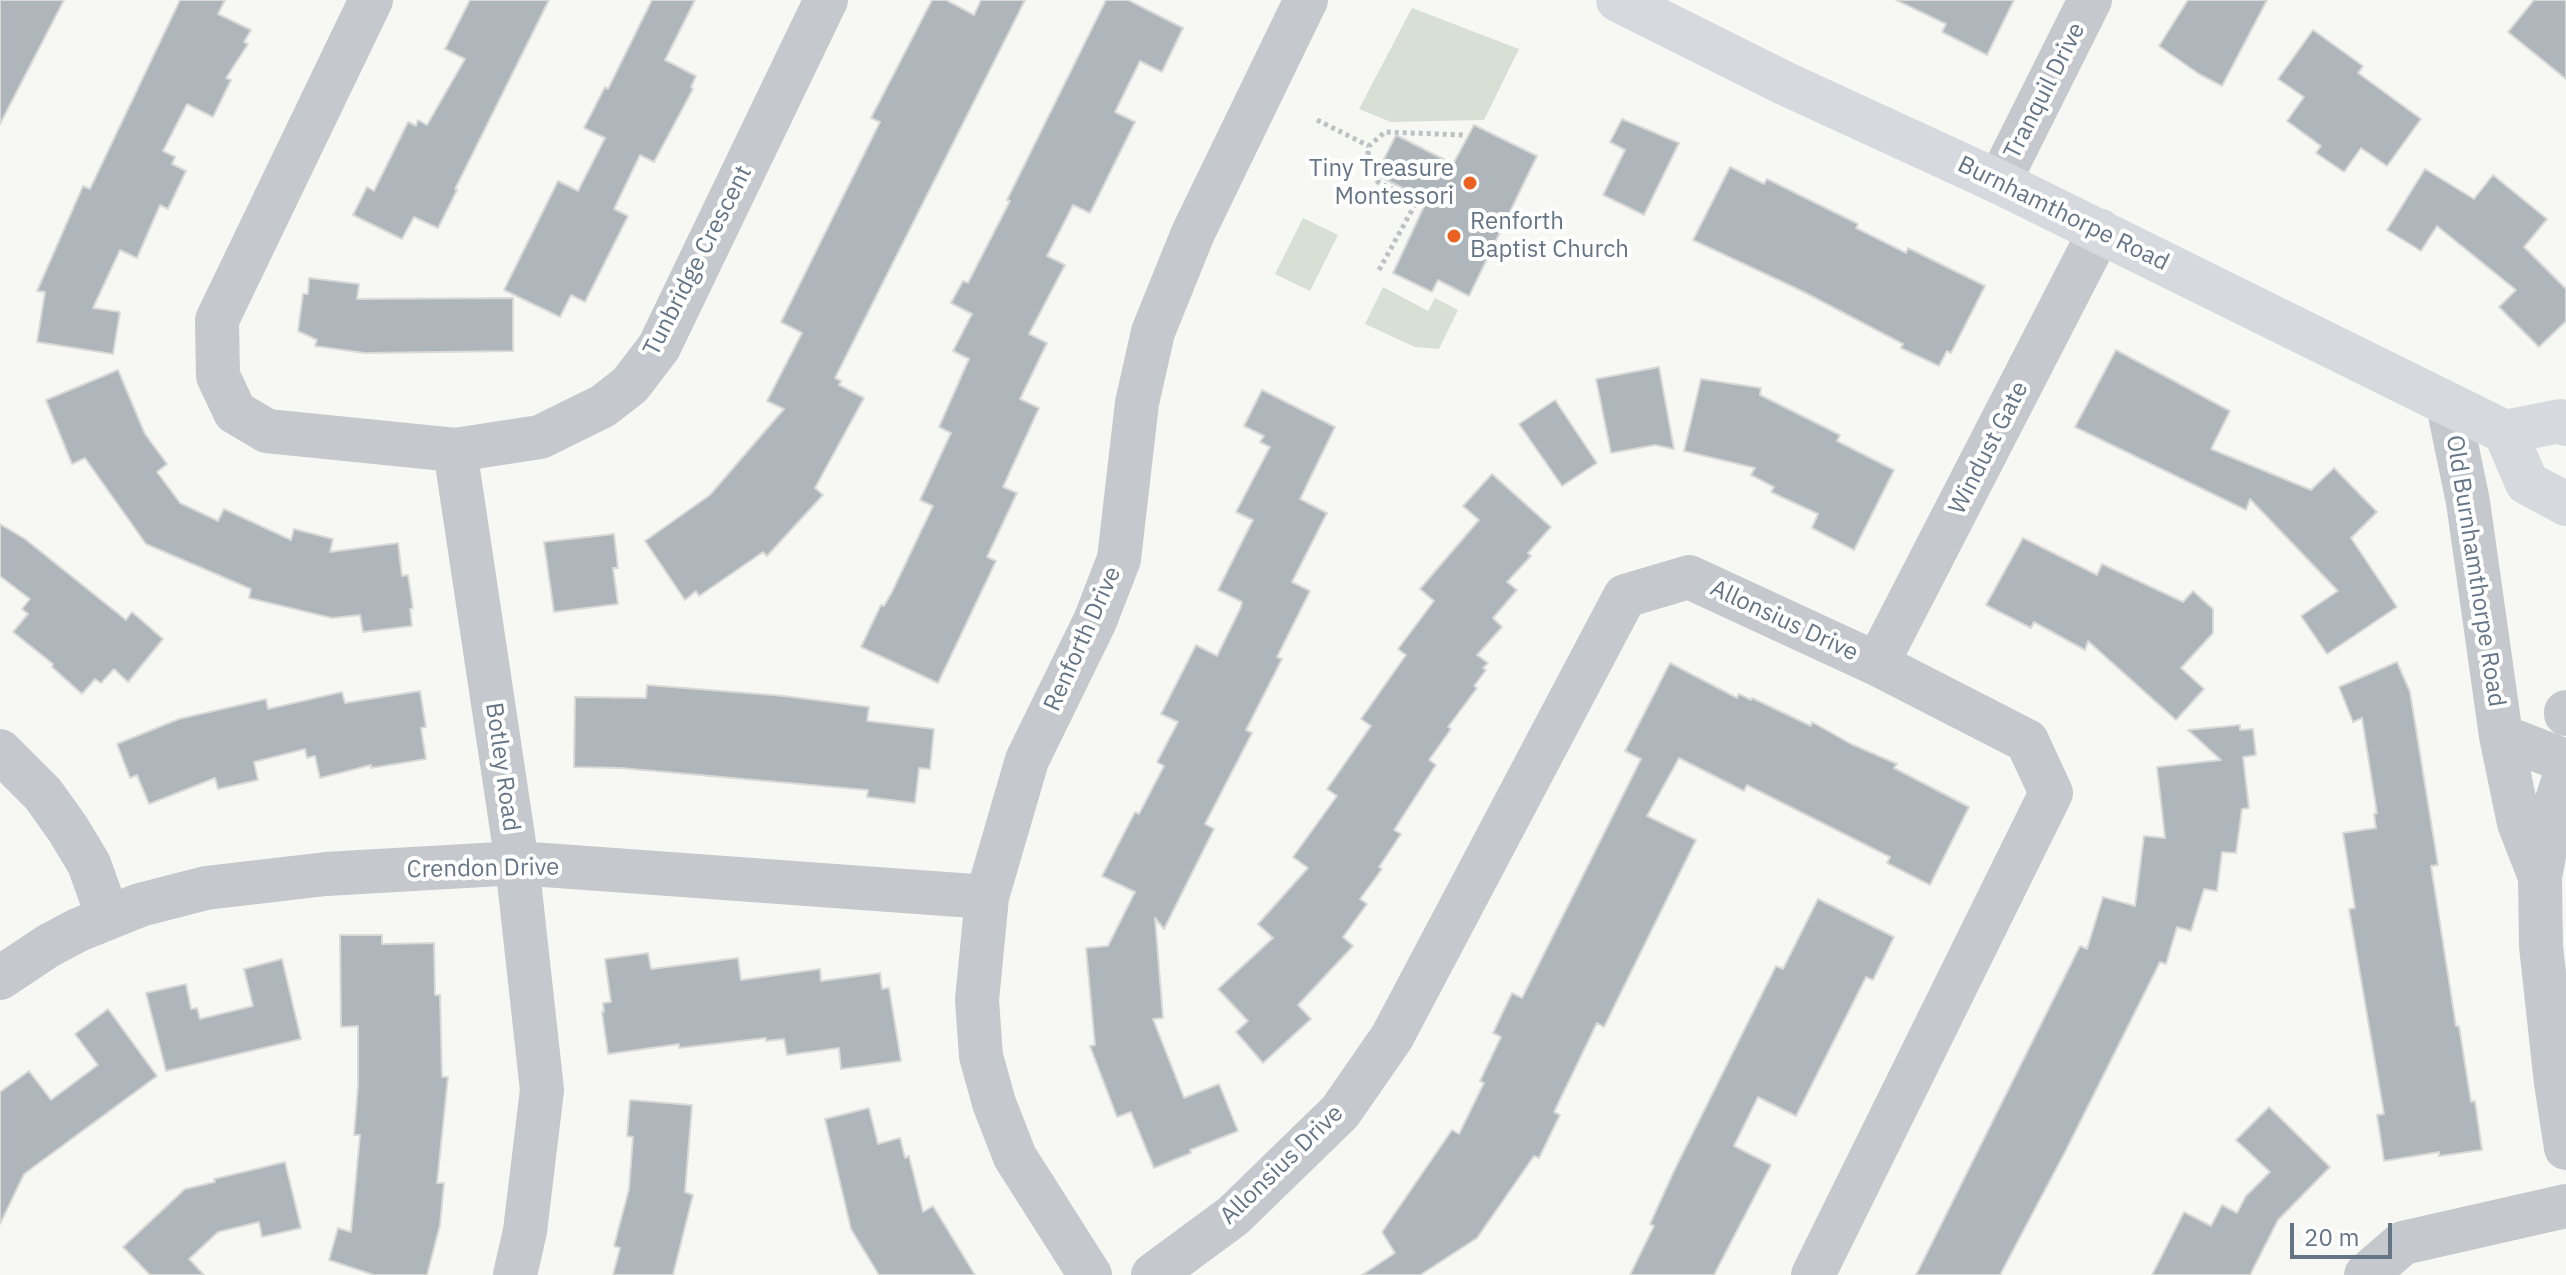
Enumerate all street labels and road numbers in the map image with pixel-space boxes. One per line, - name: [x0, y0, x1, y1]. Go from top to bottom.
- street label: Tranquil Drive: [1998, 18, 2092, 164]
- street label: Burnhamthorpe Road: [1953, 150, 2173, 278]
- street label: Tunbridge Crescent: [638, 161, 758, 361]
- street label: Windust Gate: [1943, 377, 2035, 519]
- street label: Old Burnhamthorpe Road: [2439, 433, 2511, 709]
- street label: Renforth Drive: [1038, 562, 1128, 716]
- street label: Allonsius Drive: [1706, 574, 1862, 668]
- street label: Botley Road: [479, 701, 525, 833]
- street label: Crendon Drive: [406, 853, 560, 885]
- street label: Allonsius Drive: [1215, 1099, 1349, 1231]

